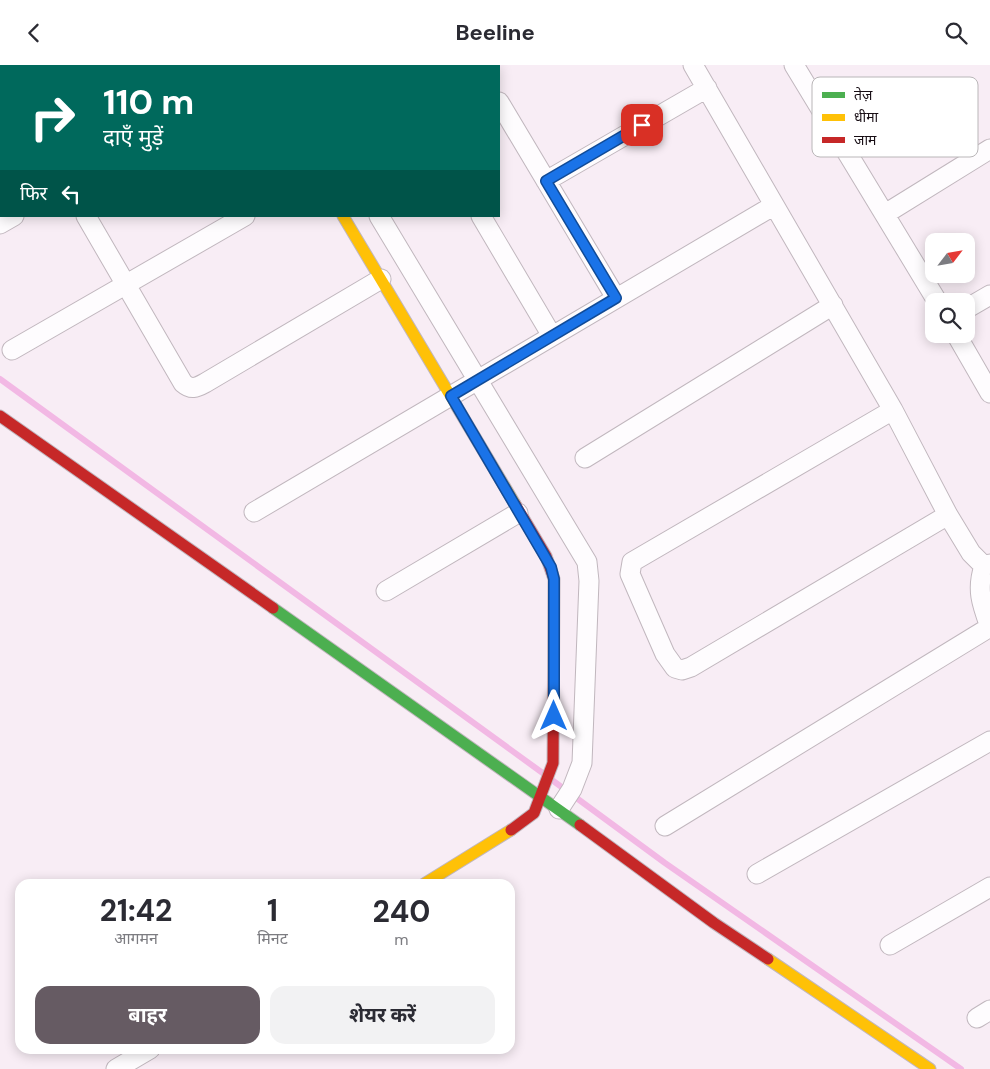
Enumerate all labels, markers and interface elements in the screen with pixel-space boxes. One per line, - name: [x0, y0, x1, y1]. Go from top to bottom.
- text: Beeline: [455, 18, 535, 47]
- icon: back: [20, 19, 48, 47]
- icon: search: [942, 19, 970, 47]
- legend: [812, 77, 978, 157]
- text: 110 m: [103, 79, 194, 125]
- icon: right: [20, 85, 85, 150]
- text: तेज़: [854, 86, 873, 104]
- pin: [621, 104, 663, 146]
- text: धीमा: [854, 108, 879, 126]
- icon: arrive: [628, 111, 656, 139]
- text: दाएँ मुड़ें: [103, 123, 163, 152]
- text: जाम: [854, 131, 877, 149]
- icon: left: [57, 180, 85, 208]
- text: फिर: [20, 181, 47, 206]
- north arrow: [925, 233, 975, 283]
- map controls: [925, 233, 975, 343]
- button: search: [925, 293, 975, 343]
- position arrow: [527, 689, 579, 741]
- text: 21:42: [100, 891, 172, 930]
- text: 1: [267, 891, 278, 930]
- text: 240: [373, 892, 430, 931]
- text: आगमन: [114, 928, 158, 949]
- text: मिनट: [257, 928, 288, 949]
- text: m: [394, 929, 409, 950]
- button: बाहर: [35, 986, 260, 1044]
- button: शेयर करें: [270, 986, 495, 1044]

